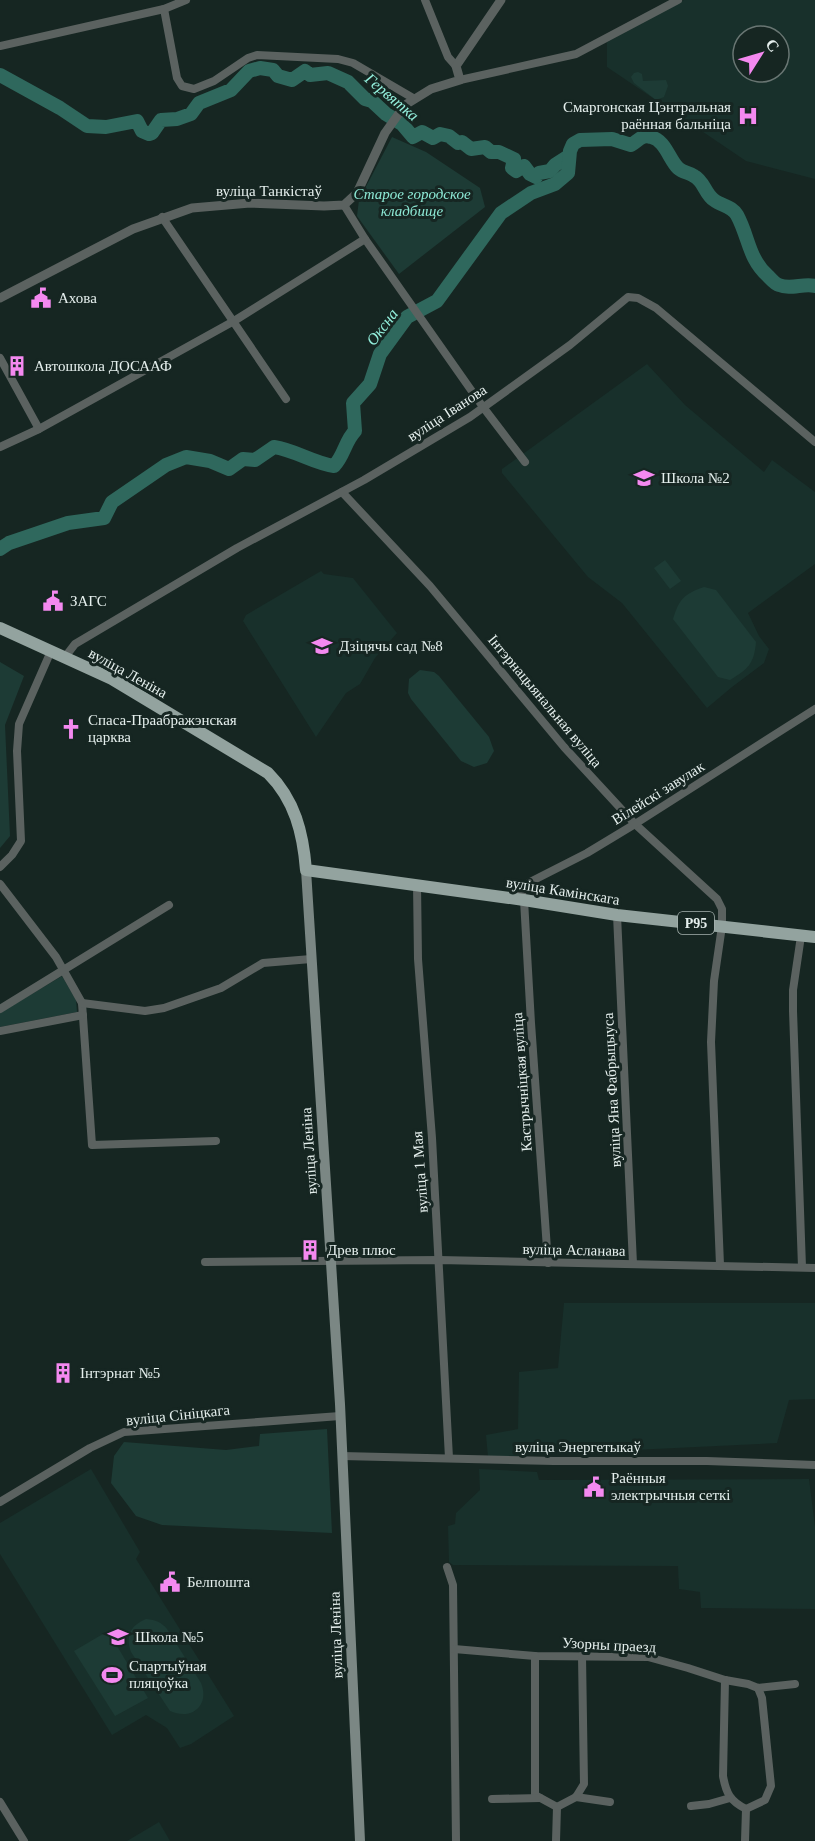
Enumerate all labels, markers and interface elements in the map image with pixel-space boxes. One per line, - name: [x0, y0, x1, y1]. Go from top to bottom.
- north arrow: [731, 24, 791, 84]
- text: С: [762, 36, 783, 55]
- water label: Гервятка: [360, 69, 422, 125]
- place label: Смаргонская Цэнтральная раённая бальніца: [563, 99, 731, 132]
- hospital icon: Смаргонская Цэнтральная раённая бальніца: [736, 104, 760, 128]
- street label: вуліца Танкістаў: [216, 183, 322, 199]
- park label: Старое городское кладбище: [353, 186, 471, 219]
- public building icon: Ахова: [29, 286, 53, 310]
- place label: Ахова: [58, 290, 97, 306]
- water label: Оксна: [363, 305, 401, 349]
- building icon: Автошкола ДОСААФ: [5, 354, 29, 378]
- place label: Автошкола ДОСААФ: [34, 358, 172, 374]
- street label: вуліца Іванова: [404, 381, 490, 445]
- school or university icon: Школа №2: [632, 466, 656, 490]
- place label: Школа №2: [661, 470, 730, 486]
- public building icon: ЗАГС: [41, 589, 65, 613]
- place label: ЗАГС: [70, 593, 107, 609]
- street label: Інтэрнацыянальная вуліца: [485, 632, 605, 771]
- school or university icon: Дзіцячы сад №8: [310, 634, 334, 658]
- place label: Дзіцячы сад №8: [339, 638, 443, 654]
- street label: вуліца Леніна: [86, 645, 170, 701]
- place label: Спаса-Праабражэнская царква: [88, 712, 237, 745]
- church icon: Спаса-Праабражэнская царква: [59, 717, 83, 741]
- street label: Вілейскі завулак: [609, 758, 708, 828]
- street label: вуліца Камінскага: [505, 874, 621, 908]
- road number: Р95: [678, 912, 714, 934]
- street label: Кастрычніцкая вуліца: [509, 1012, 535, 1152]
- street label: вуліца Яна Фабрыцыуса: [600, 1012, 624, 1168]
- street label: вуліца Леніна: [298, 1107, 320, 1195]
- street label: вуліца 1 Мая: [409, 1131, 431, 1213]
- building icon: Древ плюс: [298, 1238, 322, 1262]
- street label: вуліца Асланава: [522, 1241, 626, 1259]
- place label: Древ плюс: [327, 1242, 396, 1258]
- building icon: Інтэрнат №5: [51, 1361, 75, 1385]
- place label: Інтэрнат №5: [80, 1365, 160, 1381]
- street label: вуліца Сініцкага: [125, 1402, 231, 1428]
- street label: вуліца Энергетыкаў: [515, 1439, 642, 1455]
- place label: Раённыя электрычныя сеткі: [611, 1470, 731, 1503]
- public building icon: Раённыя электрычныя сеткі: [582, 1475, 606, 1499]
- public building icon: Белпошта: [158, 1570, 182, 1594]
- place label: Белпошта: [187, 1574, 251, 1590]
- street label: вуліца Леніна: [326, 1591, 346, 1679]
- school or university icon: Школа №5: [106, 1625, 130, 1649]
- place label: Школа №5: [135, 1629, 204, 1645]
- street label: Узорны праезд: [561, 1635, 657, 1655]
- place label: Спартыўная пляцоўка: [129, 1658, 207, 1691]
- sports icon: Спартыўная пляцоўка: [100, 1663, 124, 1687]

